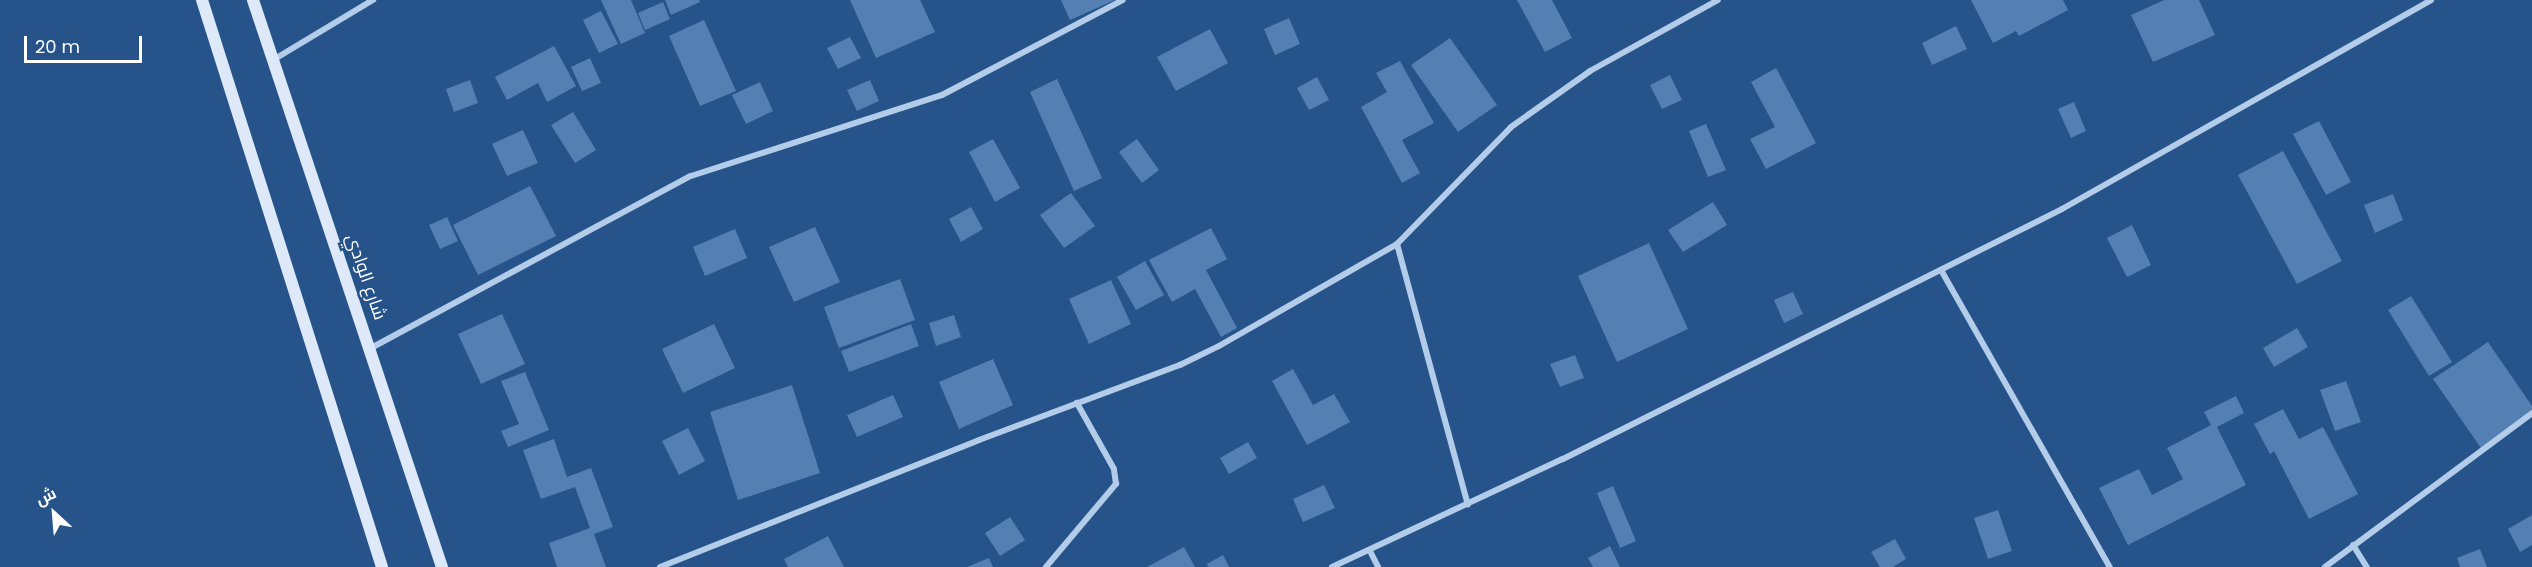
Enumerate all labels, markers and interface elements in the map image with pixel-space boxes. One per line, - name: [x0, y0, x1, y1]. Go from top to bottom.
- scale bar: [27, 24, 146, 62]
- text: 20 m: [35, 34, 80, 59]
- street label: شارع الوادي: [341, 231, 391, 323]
- text: ش: [32, 482, 60, 511]
- north arrow: [24, 483, 84, 543]

